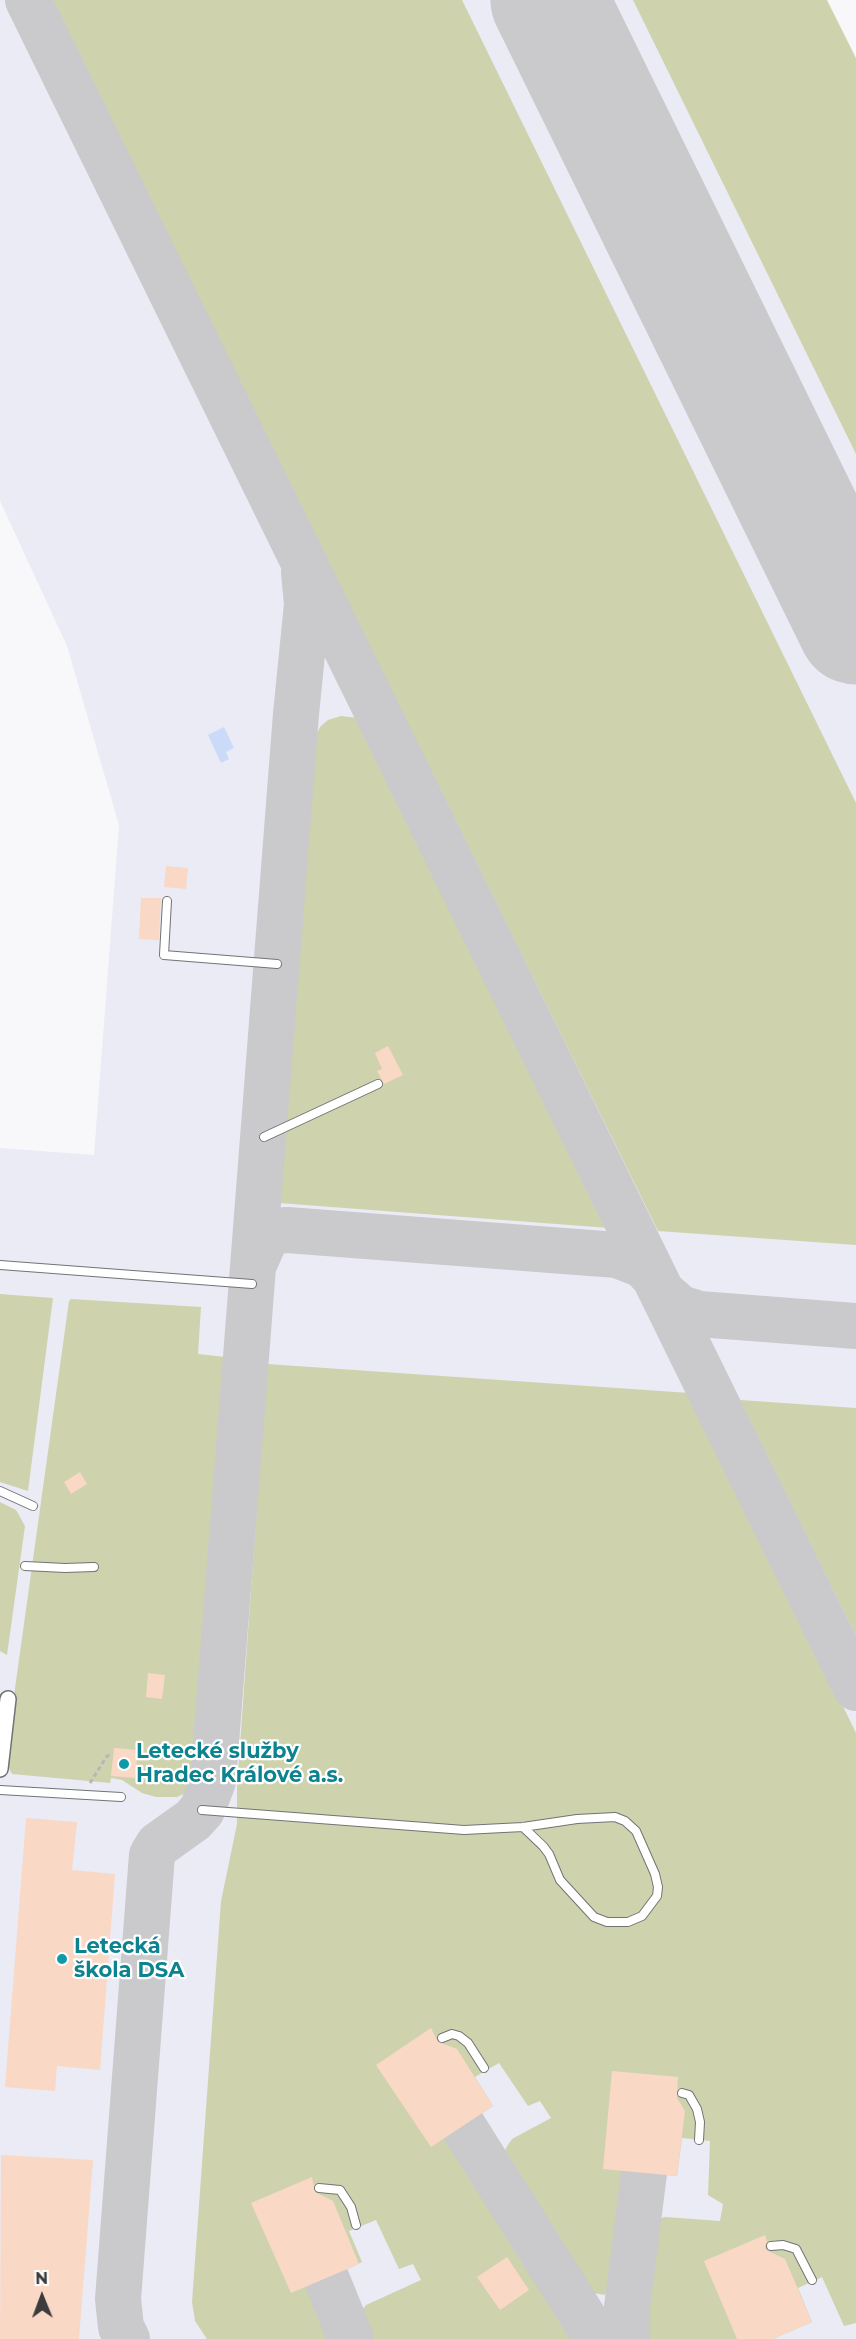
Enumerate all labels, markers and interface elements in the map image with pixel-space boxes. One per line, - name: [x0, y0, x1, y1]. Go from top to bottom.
- place label: Letecké služby Hradec Králové a.s.: [136, 1739, 343, 1789]
- marker: Letecké služby Hradec Králové a.s.: [117, 1757, 131, 1771]
- place label: Letecká škola DSA: [74, 1934, 184, 1984]
- marker: Letecká škola DSA: [55, 1952, 69, 1966]
- north arrow: [12, 2267, 72, 2327]
- text: N: [35, 2269, 48, 2288]

